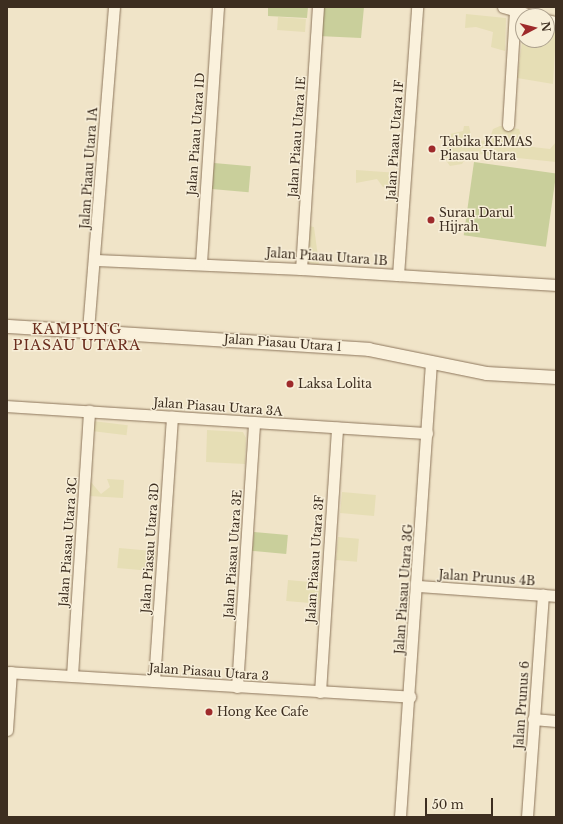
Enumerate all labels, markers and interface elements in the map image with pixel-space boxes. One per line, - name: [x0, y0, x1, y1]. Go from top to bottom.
- north arrow: [515, 8, 555, 48]
- text: N: [538, 21, 553, 33]
- street label: Jalan Piaau Utara 1D: [185, 72, 207, 196]
- street label: Jalan Piaau Utara 1E: [286, 76, 308, 198]
- street label: Jalan Piaau Utara 1F: [384, 79, 406, 201]
- street label: Jalan Piaau Utara 1A: [78, 107, 100, 229]
- place label: Tabika KEMAS Piasau Utara: [440, 135, 533, 163]
- marker: Tabika KEMAS Piasau Utara: [427, 144, 437, 154]
- place label: Surau Darul Hijrah: [439, 206, 513, 234]
- marker: Surau Darul Hijrah: [426, 215, 436, 225]
- street label: Jalan Piaau Utara 1B: [266, 246, 388, 268]
- district label: KAMPUNG PIASAU UTARA: [13, 321, 141, 354]
- street label: Jalan Piasau Utara 1: [224, 332, 342, 354]
- place label: Laksa Lolita: [298, 377, 372, 391]
- marker: Laksa Lolita: [285, 379, 295, 389]
- street label: Jalan Piasau Utara 3A: [153, 395, 283, 419]
- street label: Jalan Piasau Utara 3C: [56, 477, 80, 607]
- street label: Jalan Piasau Utara 3D: [138, 482, 162, 614]
- street label: Jalan Piasau Utara 3E: [221, 489, 245, 619]
- street label: Jalan Piasau Utara 3F: [303, 495, 327, 623]
- street label: Jalan Piasau Utara 3G: [392, 523, 416, 655]
- street label: Jalan Prunus 4B: [438, 567, 536, 589]
- street label: Jalan Piasau Utara 3: [149, 661, 269, 683]
- street label: Jalan Prunus 6: [512, 661, 532, 749]
- place label: Hong Kee Cafe: [217, 705, 309, 719]
- marker: Hong Kee Cafe: [204, 707, 214, 717]
- scale bar: [427, 790, 495, 816]
- text: 50 m: [432, 797, 464, 812]

